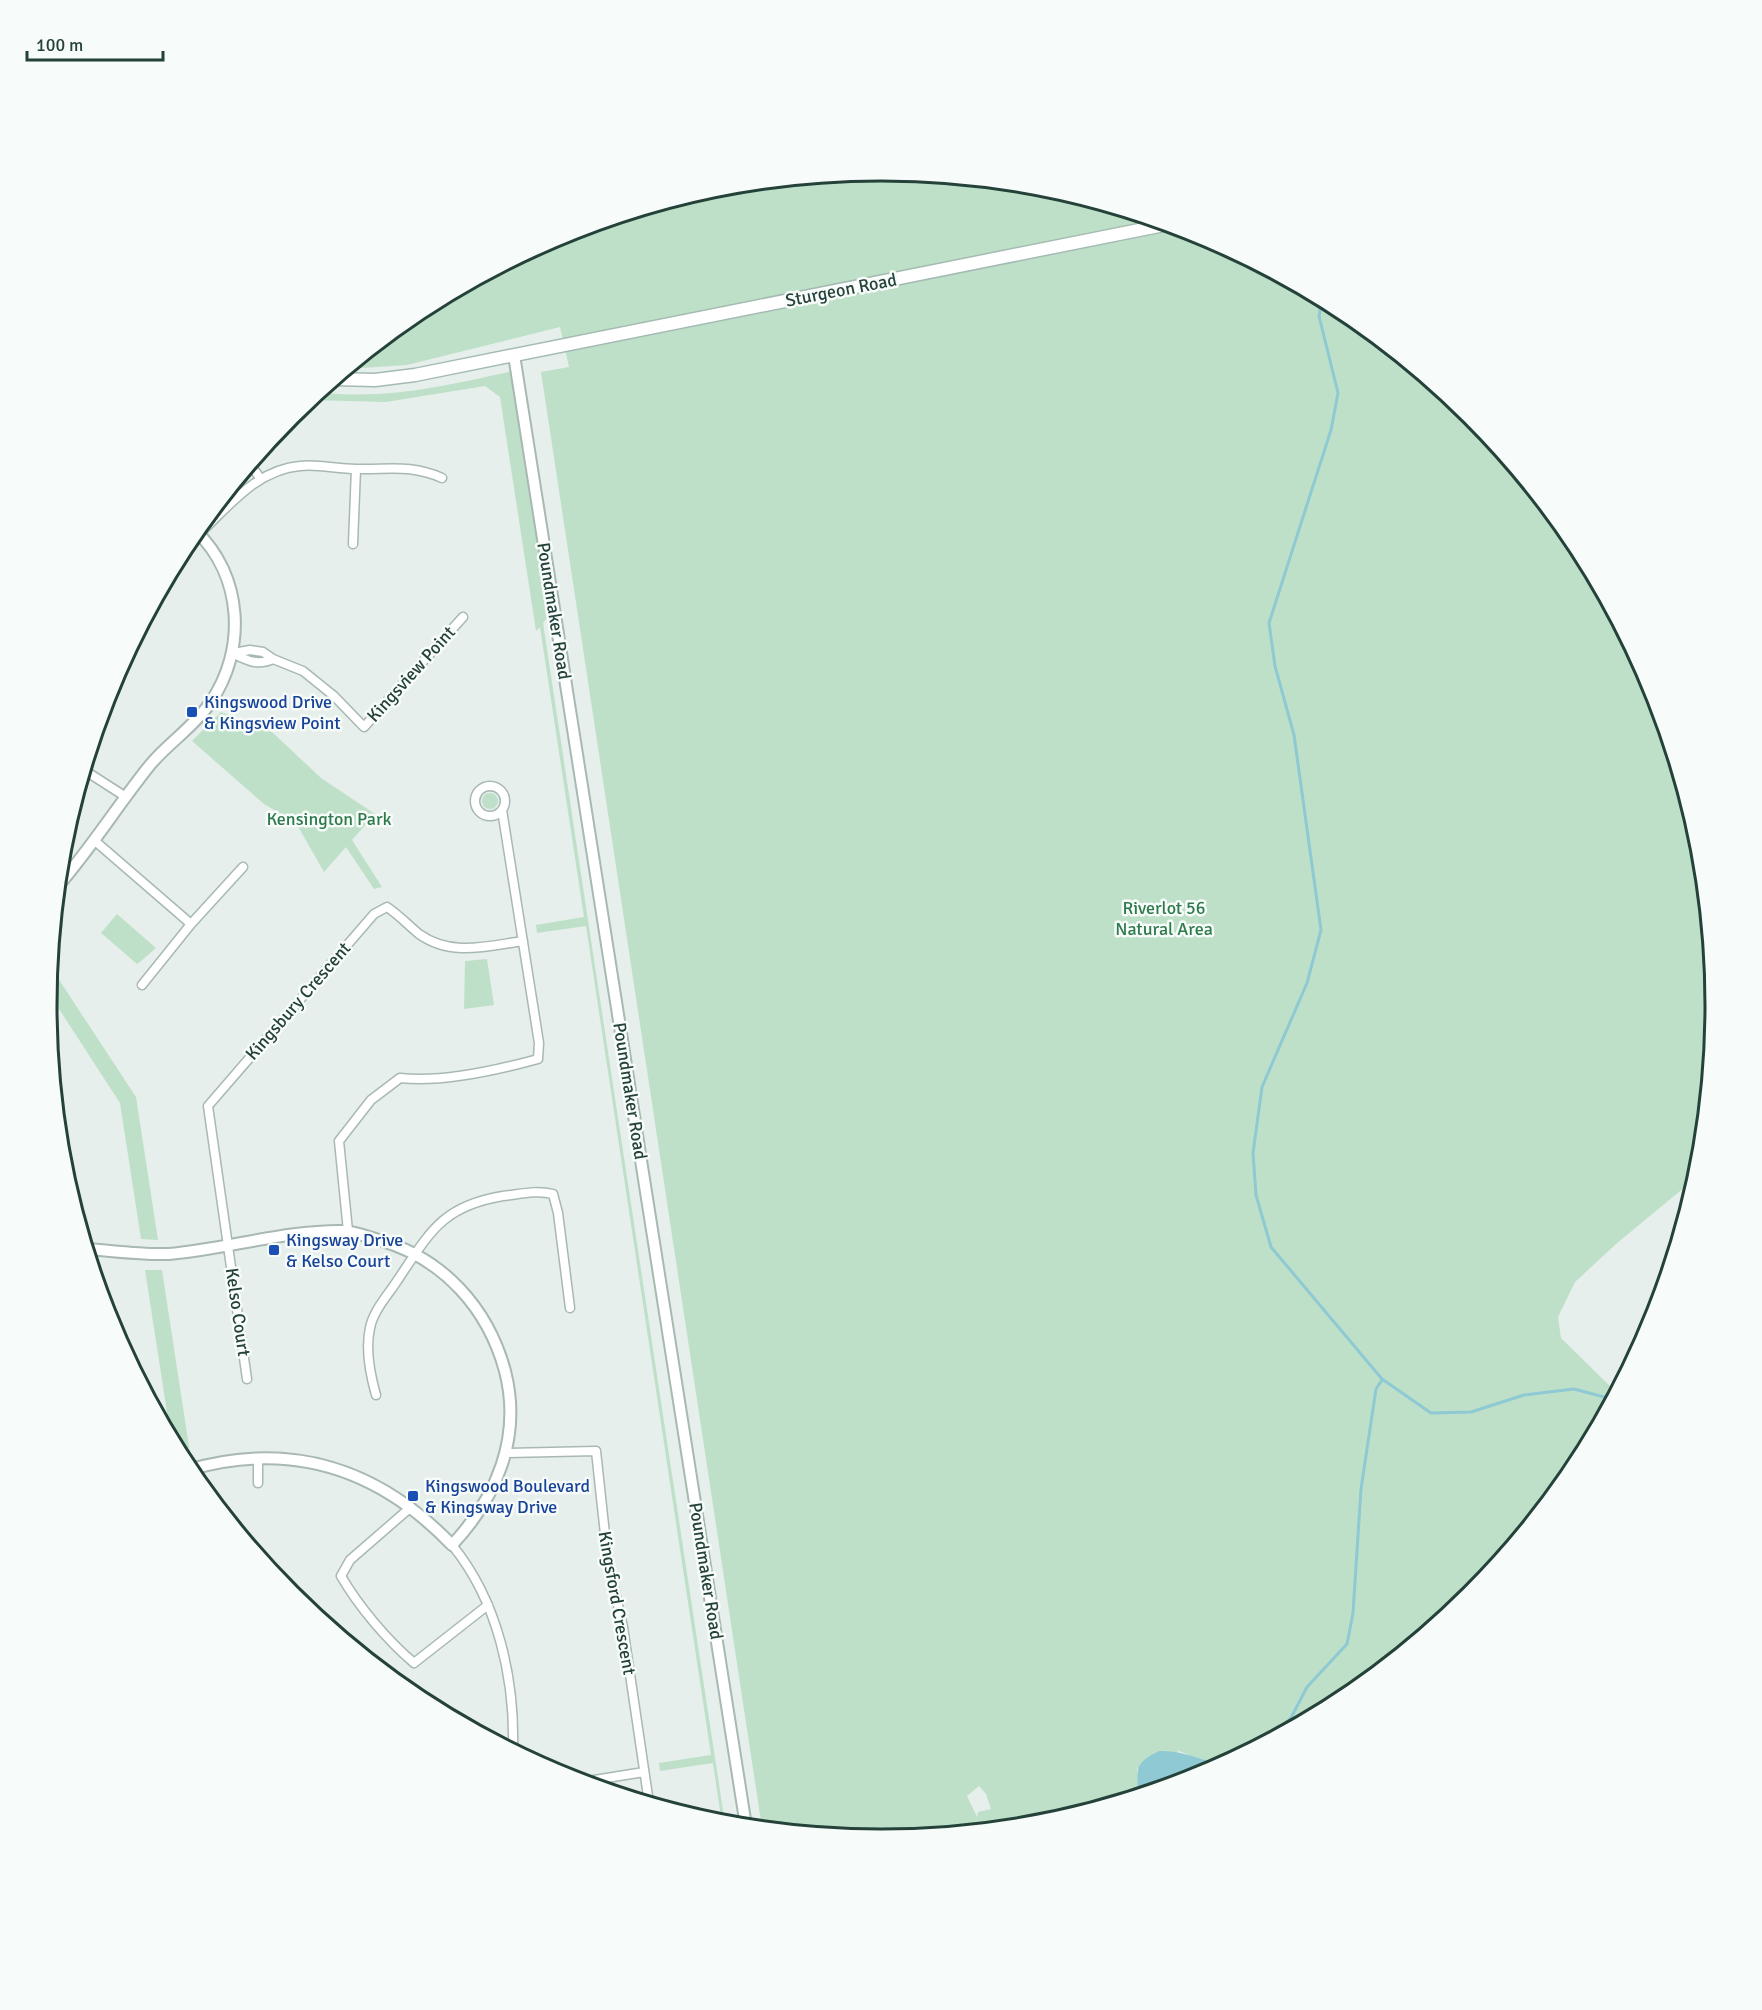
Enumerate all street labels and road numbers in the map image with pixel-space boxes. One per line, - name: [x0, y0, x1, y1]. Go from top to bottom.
- street label: Sturgeon Road: [784, 268, 898, 312]
- street label: Poundmaker Road: [532, 541, 576, 681]
- street label: Kingsview Point: [362, 622, 460, 726]
- street label: Kingsbury Crescent: [241, 937, 355, 1065]
- street label: Poundmaker Road: [608, 1021, 652, 1161]
- street label: Kelso Court: [221, 1266, 255, 1358]
- street label: Poundmaker Road: [684, 1501, 728, 1641]
- street label: Kingsford Crescent: [594, 1529, 640, 1677]

